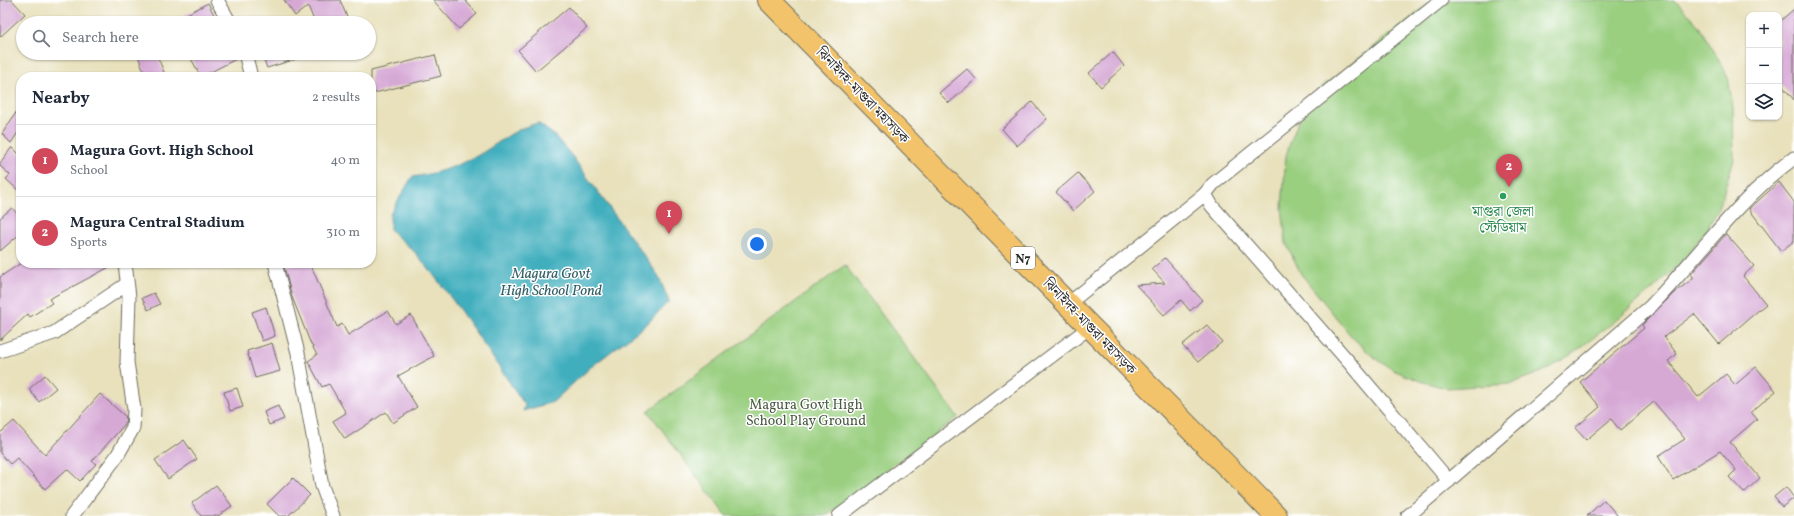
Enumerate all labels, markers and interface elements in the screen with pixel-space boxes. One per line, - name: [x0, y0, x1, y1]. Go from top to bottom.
- map controls: [1746, 12, 1782, 120]
- button: +: [1746, 12, 1782, 48]
- search box: [16, 16, 376, 60]
- icon: search: [30, 27, 52, 49]
- text: Search here: [62, 28, 139, 49]
- street label: ঝিনাইদহ-মাগুরা মহাসড়ক: [810, 42, 914, 149]
- button: −: [1746, 48, 1782, 84]
- button: layers: [1746, 84, 1782, 120]
- text: Nearby: [32, 87, 90, 110]
- text: 2 results: [312, 89, 360, 107]
- text: Magura Govt. High School: [70, 141, 254, 162]
- text: 1: [42, 152, 48, 170]
- text: 40 m: [331, 152, 360, 170]
- pin: 2: [1496, 154, 1522, 187]
- text: School: [70, 162, 108, 180]
- marker: মাগুরা জেলা স্টেডিয়াম: [1498, 191, 1508, 201]
- pin: 1: [656, 201, 682, 234]
- place label: মাগুরা জেলা স্টেডিয়াম: [1471, 203, 1534, 238]
- text: Magura Central Stadium: [70, 213, 245, 234]
- text: 2: [42, 224, 48, 242]
- text: 310 m: [326, 224, 360, 242]
- text: Sports: [70, 234, 107, 252]
- your location: [747, 234, 767, 254]
- road number: N7: [1011, 247, 1035, 269]
- water label: Magura Govt High School Pond: [500, 264, 602, 302]
- street label: ঝিনাইদহ-মাগুরা মহাসড়ক: [1037, 273, 1141, 380]
- park label: Magura Govt High School Play Ground: [746, 396, 866, 431]

